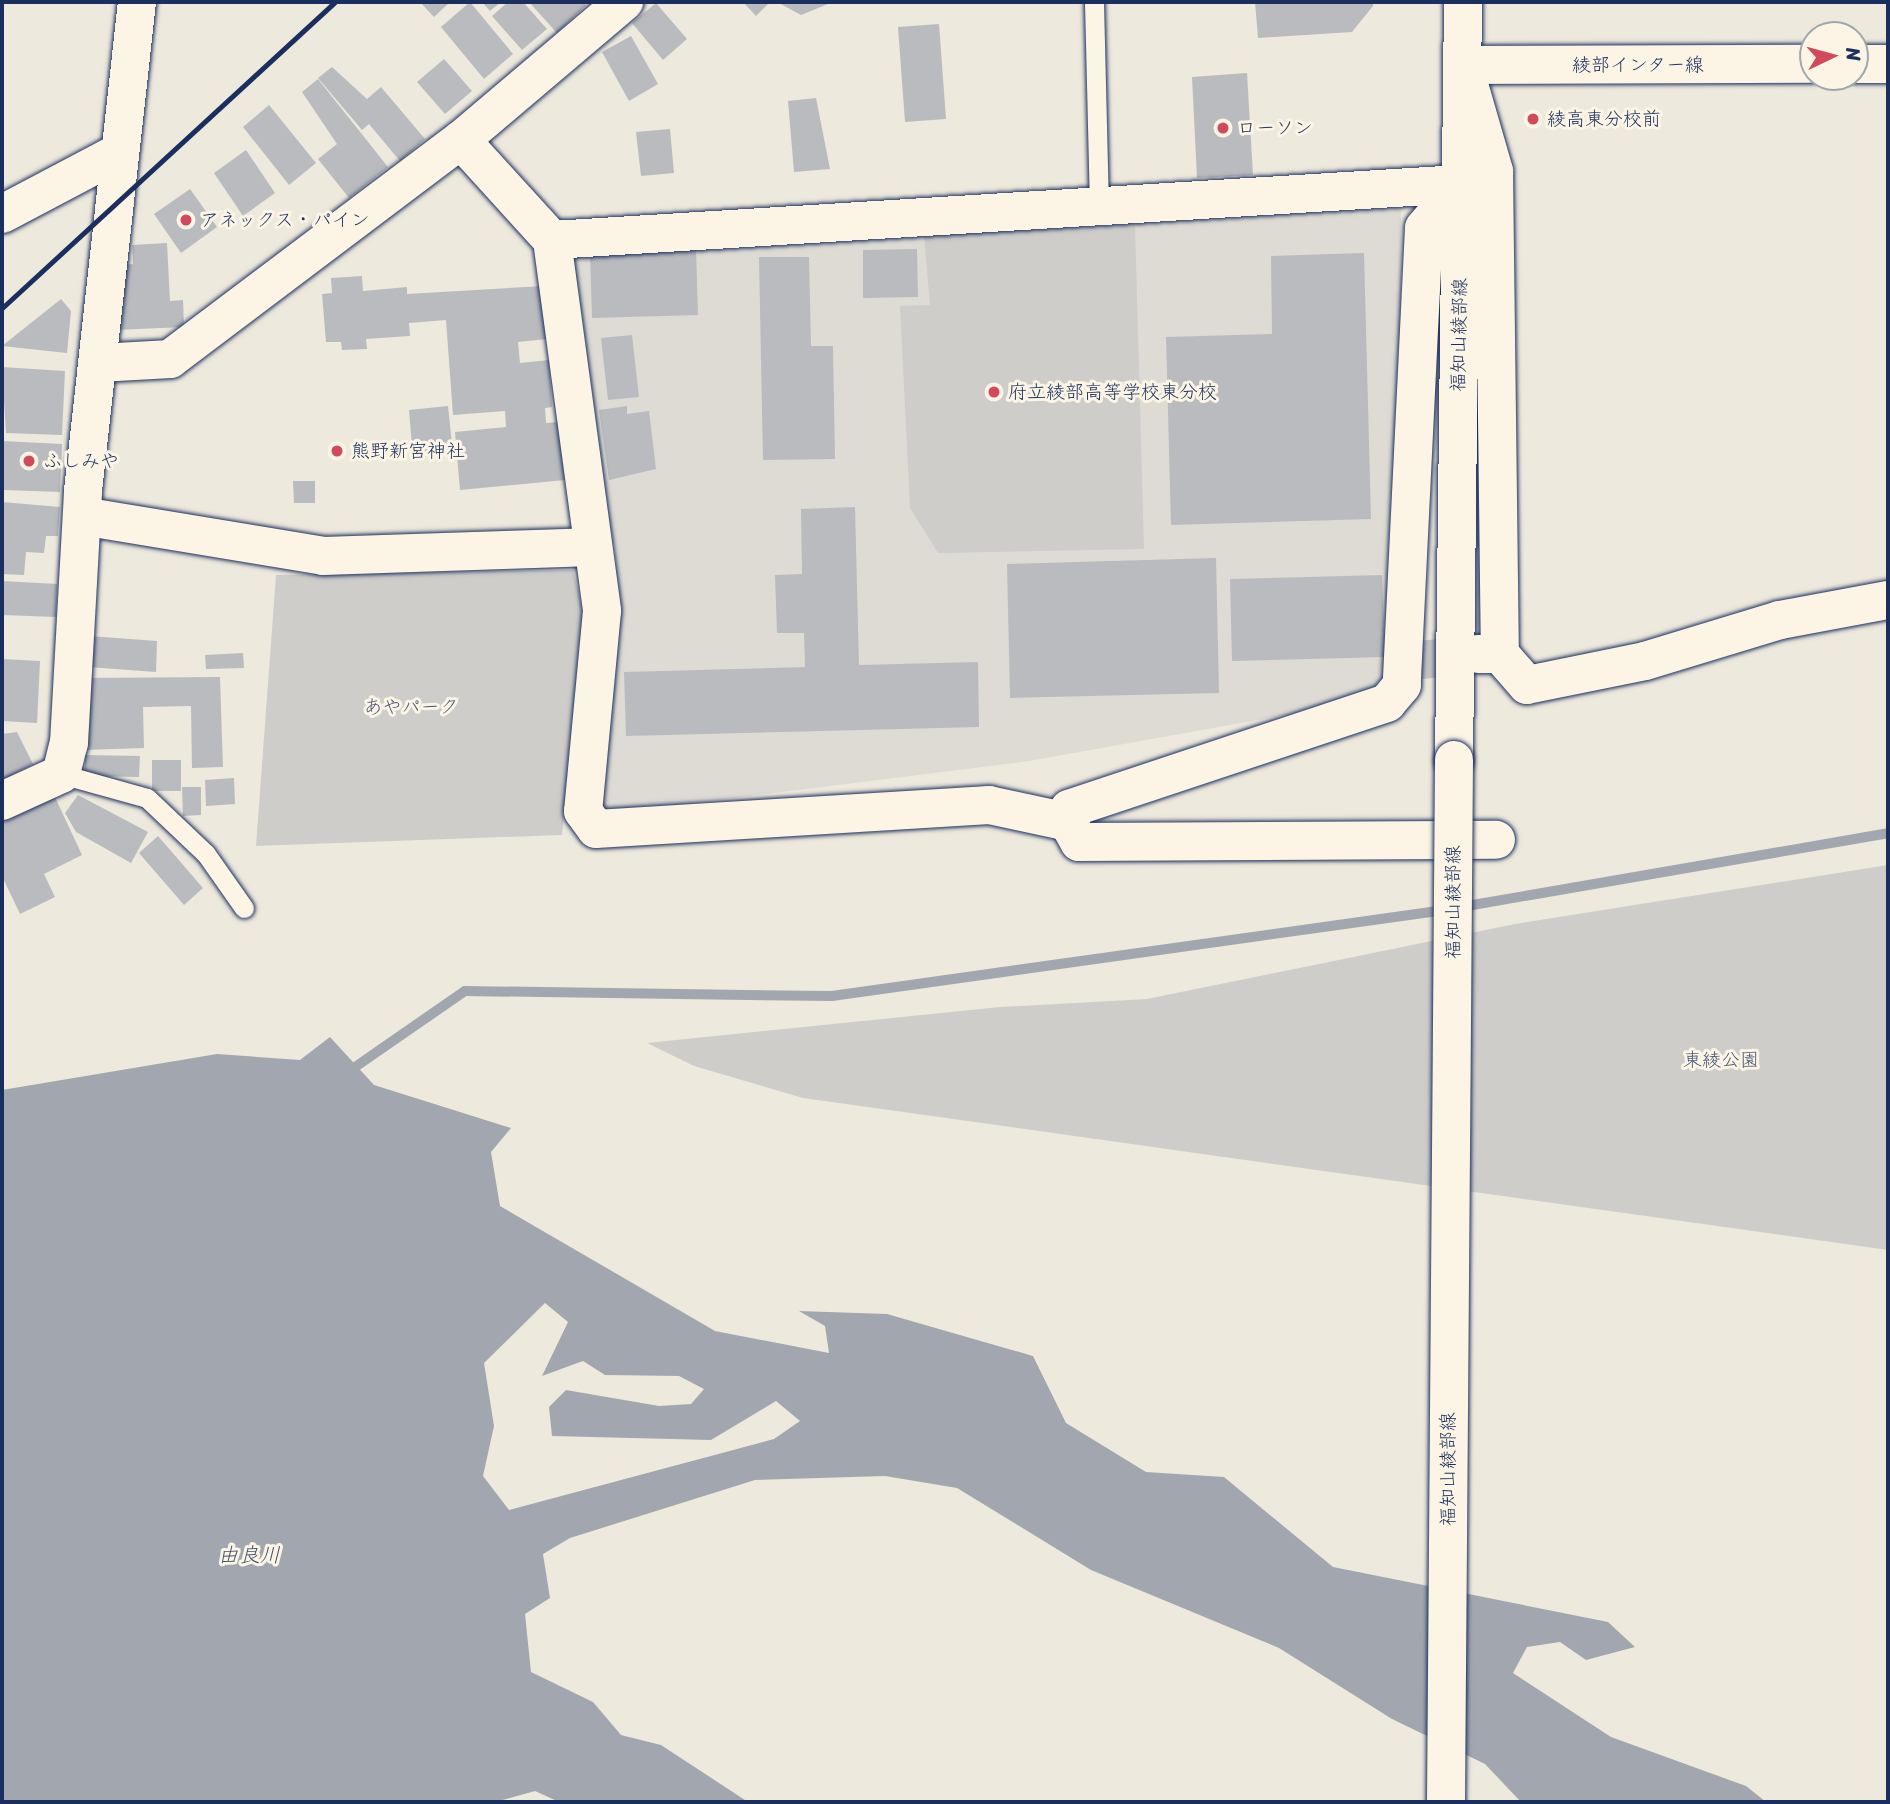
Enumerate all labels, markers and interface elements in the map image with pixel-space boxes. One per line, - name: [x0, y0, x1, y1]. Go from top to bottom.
- north arrow: [1799, 21, 1869, 91]
- text: N: [1836, 46, 1870, 62]
- street label: 綾部インター線: [1572, 54, 1704, 76]
- place label: 綾高東分校前: [1547, 108, 1661, 130]
- marker: 綾高東分校前: [1525, 111, 1541, 127]
- place label: ローソン: [1237, 117, 1313, 139]
- marker: ローソン: [1215, 120, 1231, 136]
- place label: アネックス・パイン: [200, 209, 371, 231]
- marker: アネックス・パイン: [178, 212, 194, 228]
- street label: 福知山綾部線: [1447, 278, 1471, 392]
- place label: 府立綾部高等学校東分校: [1008, 381, 1217, 403]
- marker: 府立綾部高等学校東分校: [986, 384, 1002, 400]
- place label: 熊野新宮神社: [351, 440, 465, 462]
- marker: 熊野新宮神社: [329, 443, 345, 459]
- place label: ふしみや: [43, 450, 119, 472]
- marker: ふしみや: [21, 453, 37, 469]
- park label: あやパーク: [364, 696, 458, 718]
- street label: 福知山綾部線: [1442, 845, 1464, 959]
- park label: 東綾公園: [1683, 1049, 1759, 1071]
- street label: 福知山綾部線: [1437, 1412, 1459, 1526]
- water label: 由良川: [218, 1542, 280, 1568]

